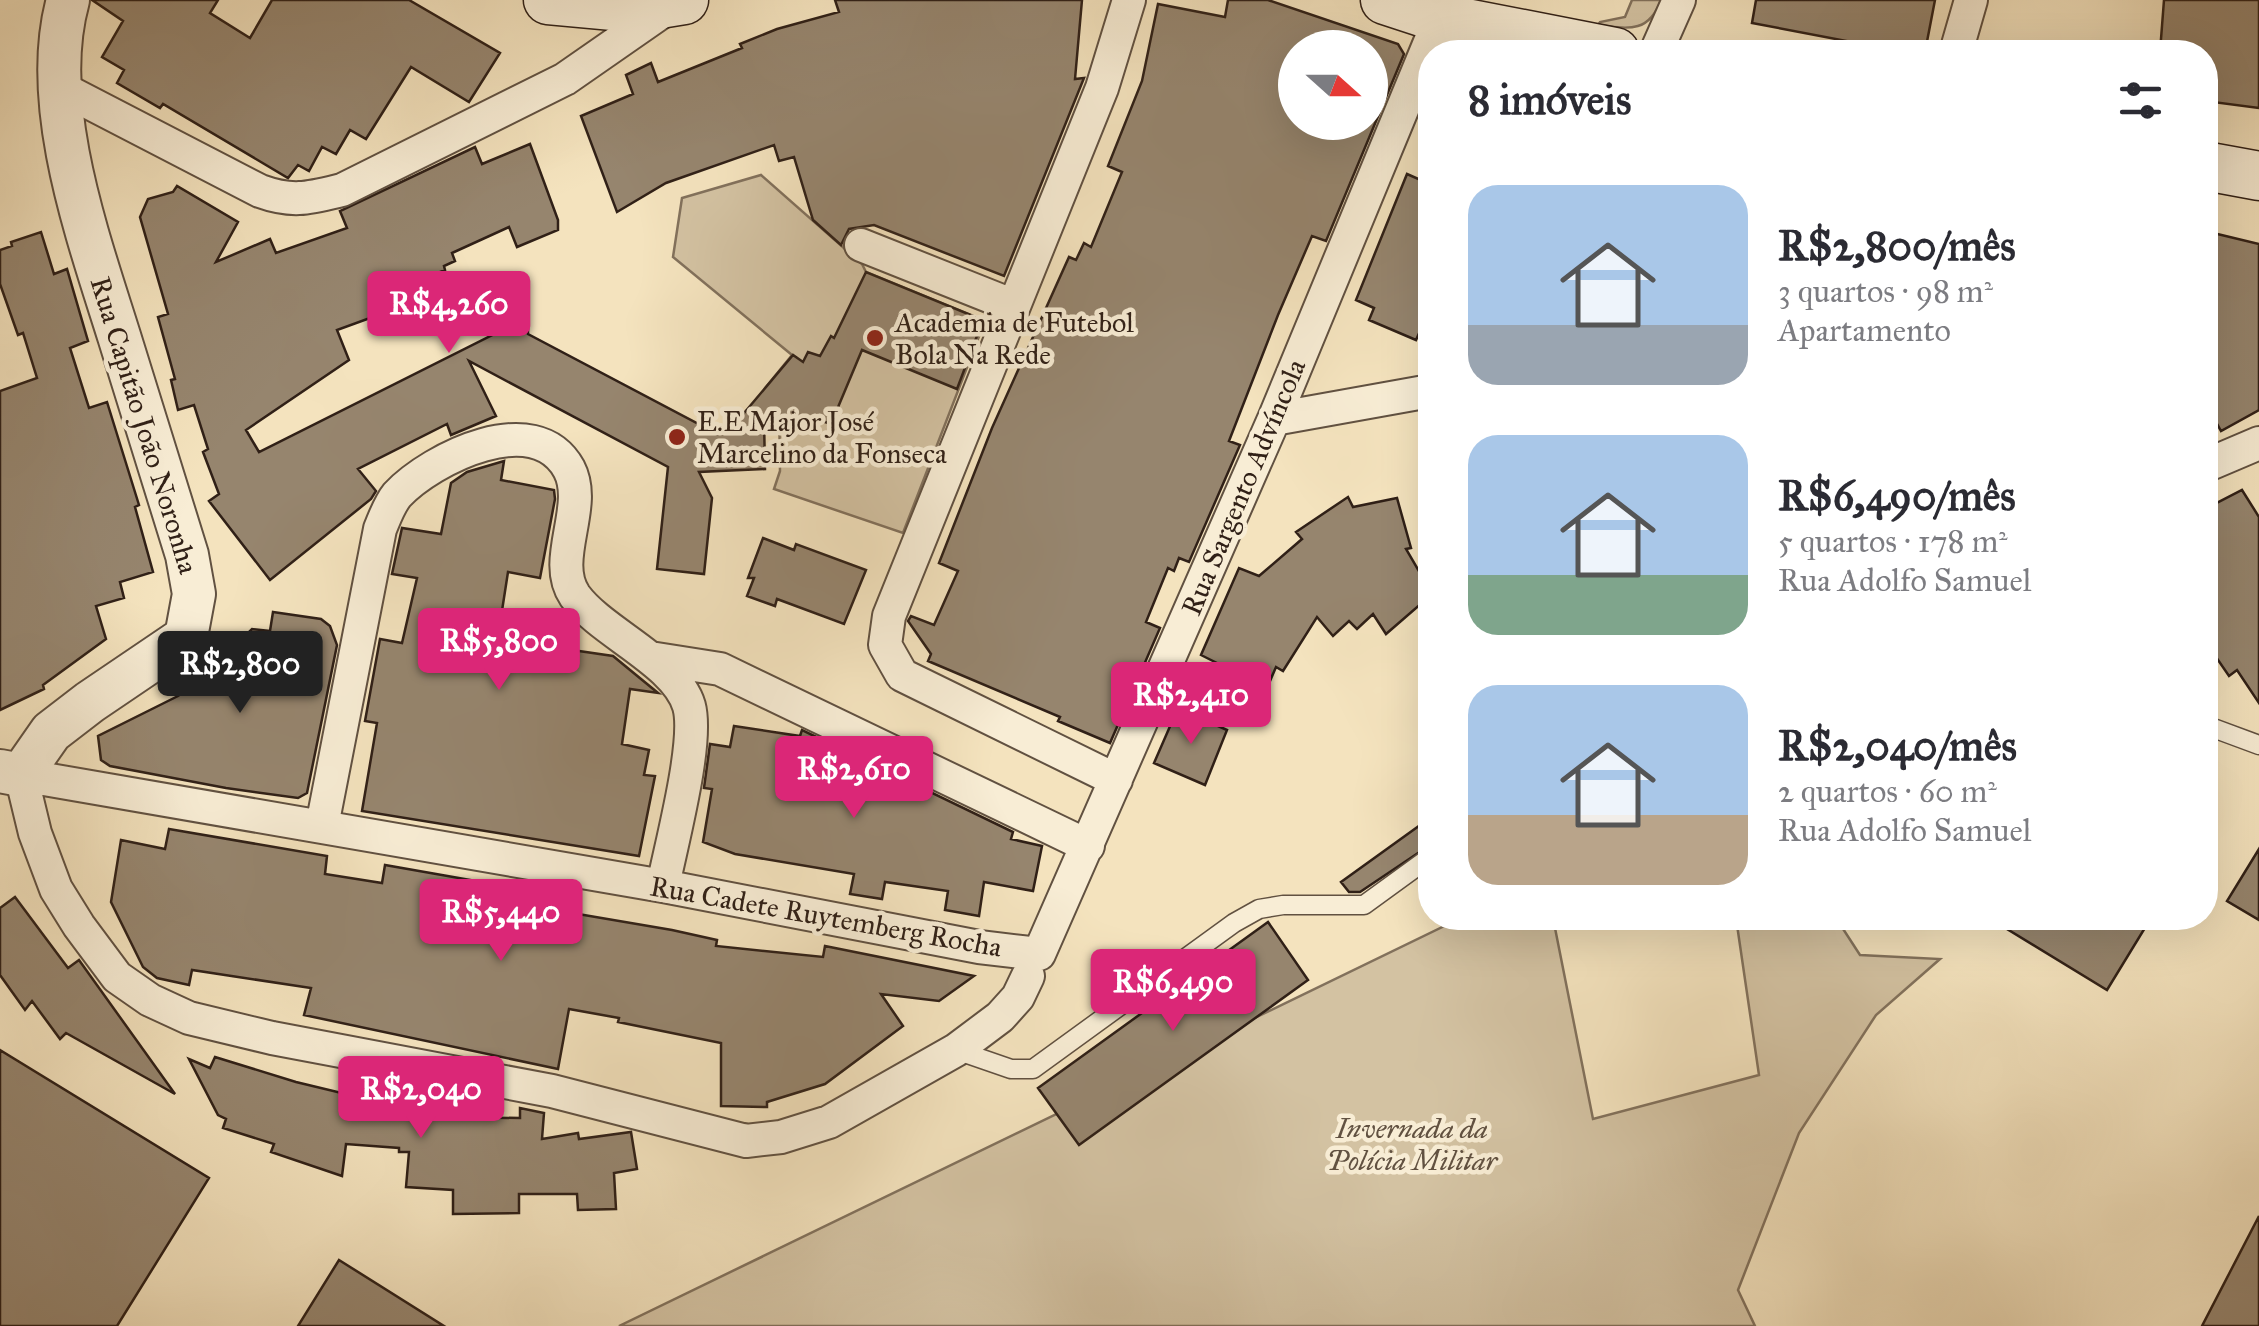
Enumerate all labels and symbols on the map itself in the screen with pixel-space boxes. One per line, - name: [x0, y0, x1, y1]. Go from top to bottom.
- north arrow: [1278, 30, 1388, 140]
- pin: R$4,260: [357, 271, 541, 356]
- street label: Rua Capitão João Noronha: [83, 272, 206, 578]
- place label: Academia de Futebol Bola Na Rede: [894, 305, 1134, 372]
- marker: Academia de Futebol Bola Na Rede: [864, 327, 886, 349]
- street label: Rua Sargento Advíncola: [1174, 354, 1313, 621]
- place label: E.E Major José Marcelino da Fonseca: [697, 404, 947, 471]
- marker: E.E Major José Marcelino da Fonseca: [666, 426, 688, 448]
- pin: R$5,800: [407, 608, 591, 693]
- pin: R$2,800: [148, 631, 332, 716]
- pin: R$2,410: [1099, 662, 1283, 747]
- pin: R$2,610: [762, 736, 946, 821]
- street label: Rua Cadete Ruytemberg Rocha: [647, 868, 1005, 965]
- pin: R$5,440: [409, 879, 593, 964]
- pin: R$6,490: [1081, 949, 1265, 1034]
- pin: R$2,040: [329, 1056, 513, 1141]
- park label: Invernada da Polícia Militar: [1327, 1111, 1499, 1178]

